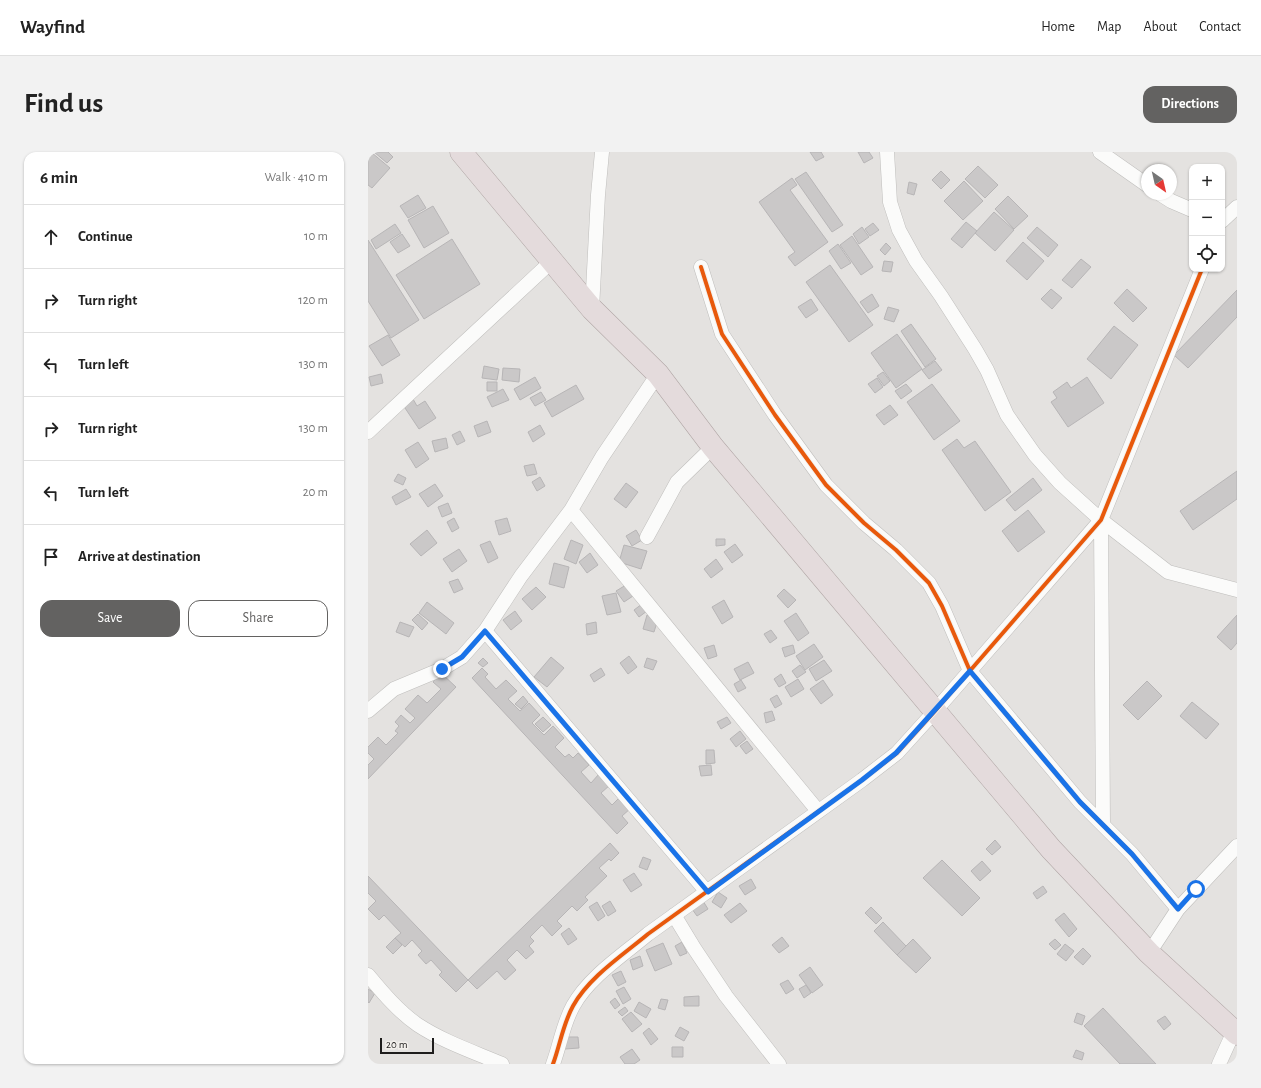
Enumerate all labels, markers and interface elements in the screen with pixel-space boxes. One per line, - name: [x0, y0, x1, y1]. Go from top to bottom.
- text: Wayfind: [20, 18, 85, 37]
- text: Home: [1041, 20, 1075, 34]
- text: Map: [1097, 20, 1121, 34]
- text: About: [1143, 20, 1177, 34]
- text: Contact: [1199, 20, 1241, 34]
- button: Directions: [1143, 86, 1237, 123]
- text: Find us: [24, 90, 103, 118]
- north arrow: [1141, 164, 1177, 200]
- map controls: [1189, 164, 1225, 272]
- button: +: [1189, 164, 1225, 200]
- text: 6 min: [40, 169, 78, 186]
- text: Walk · 410 m: [265, 171, 328, 184]
- button: −: [1189, 200, 1225, 236]
- icon: ahead: [40, 226, 62, 248]
- text: Continue: [78, 229, 133, 244]
- text: 10 m: [304, 230, 328, 243]
- button: locate: [1189, 236, 1225, 272]
- icon: right: [40, 290, 62, 312]
- text: Turn right: [78, 293, 137, 308]
- text: 120 m: [298, 294, 328, 307]
- icon: left: [40, 354, 62, 376]
- text: Turn left: [78, 357, 129, 372]
- text: 130 m: [299, 358, 328, 371]
- icon: right: [40, 418, 62, 440]
- text: Turn right: [78, 421, 137, 436]
- text: 130 m: [299, 422, 328, 435]
- icon: left: [40, 482, 62, 504]
- text: Turn left: [78, 485, 129, 500]
- text: 20 m: [303, 486, 328, 499]
- icon: arrive: [40, 546, 62, 568]
- text: Arrive at destination: [78, 549, 201, 564]
- button: Save: [40, 600, 180, 637]
- button: Share: [188, 600, 328, 637]
- route end: [433, 660, 451, 678]
- route start: [1187, 880, 1205, 898]
- scale bar: [380, 1036, 434, 1055]
- text: 20 m: [386, 1039, 407, 1050]

